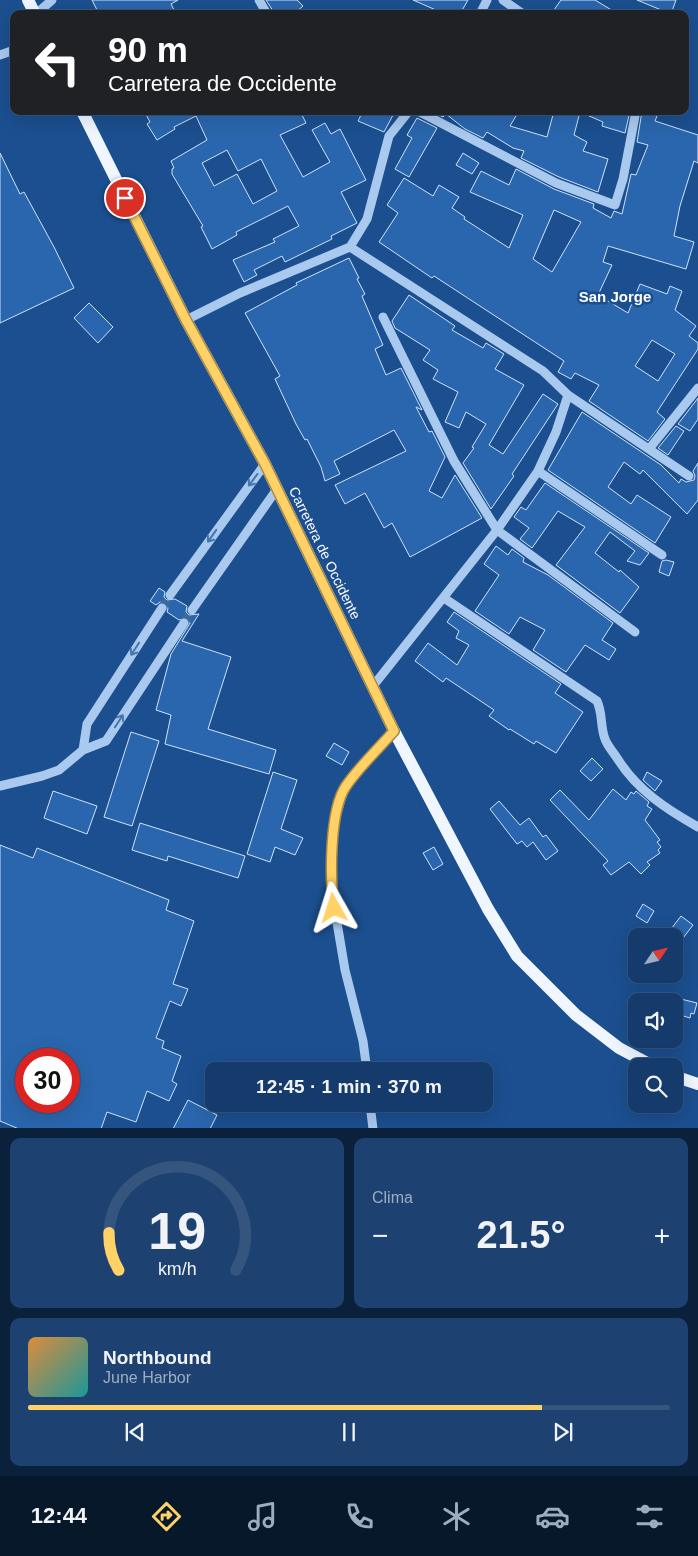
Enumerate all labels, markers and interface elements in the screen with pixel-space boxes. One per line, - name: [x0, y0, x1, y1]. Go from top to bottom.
- icon: left: [25, 30, 90, 95]
- text: 90 m: [108, 30, 188, 69]
- text: Carretera de Occidente: [108, 71, 337, 96]
- pin: [104, 177, 146, 219]
- icon: arrive: [111, 184, 139, 212]
- district label: San Jorge: [579, 288, 651, 305]
- one-way arrow: [247, 473, 258, 486]
- street label: Carretera de Occidente: [286, 484, 364, 622]
- one-way arrow: [207, 528, 217, 542]
- one-way arrow: [130, 642, 140, 656]
- one-way arrow: [114, 714, 124, 728]
- position arrow: [307, 881, 359, 933]
- north arrow: [628, 928, 682, 982]
- map controls: [628, 928, 683, 1113]
- button: sound: [628, 993, 683, 1048]
- speed limit sign: 30: [15, 1048, 80, 1113]
- button: search: [628, 1058, 683, 1113]
- text: 12:45 · 1 min · 370 m: [256, 1076, 442, 1097]
- text: Clima: [372, 1189, 413, 1206]
- text: 19: [148, 1202, 206, 1260]
- text: 21.5°: [476, 1214, 566, 1256]
- text: −: [372, 1220, 388, 1251]
- text: +: [654, 1220, 670, 1251]
- text: km/h: [158, 1259, 196, 1279]
- text: Northbound: [103, 1347, 212, 1368]
- text: June Harbor: [103, 1369, 191, 1386]
- icon: previous: [121, 1418, 149, 1446]
- icon: pause: [335, 1418, 363, 1446]
- icon: next: [549, 1418, 577, 1446]
- icon: directions: [149, 1499, 184, 1534]
- icon: music: [245, 1499, 280, 1534]
- icon: phone: [342, 1499, 377, 1534]
- icon: climate: [439, 1499, 474, 1534]
- icon: car: [535, 1499, 570, 1534]
- icon: filters: [632, 1499, 667, 1534]
- text: 12:44: [31, 1503, 87, 1528]

